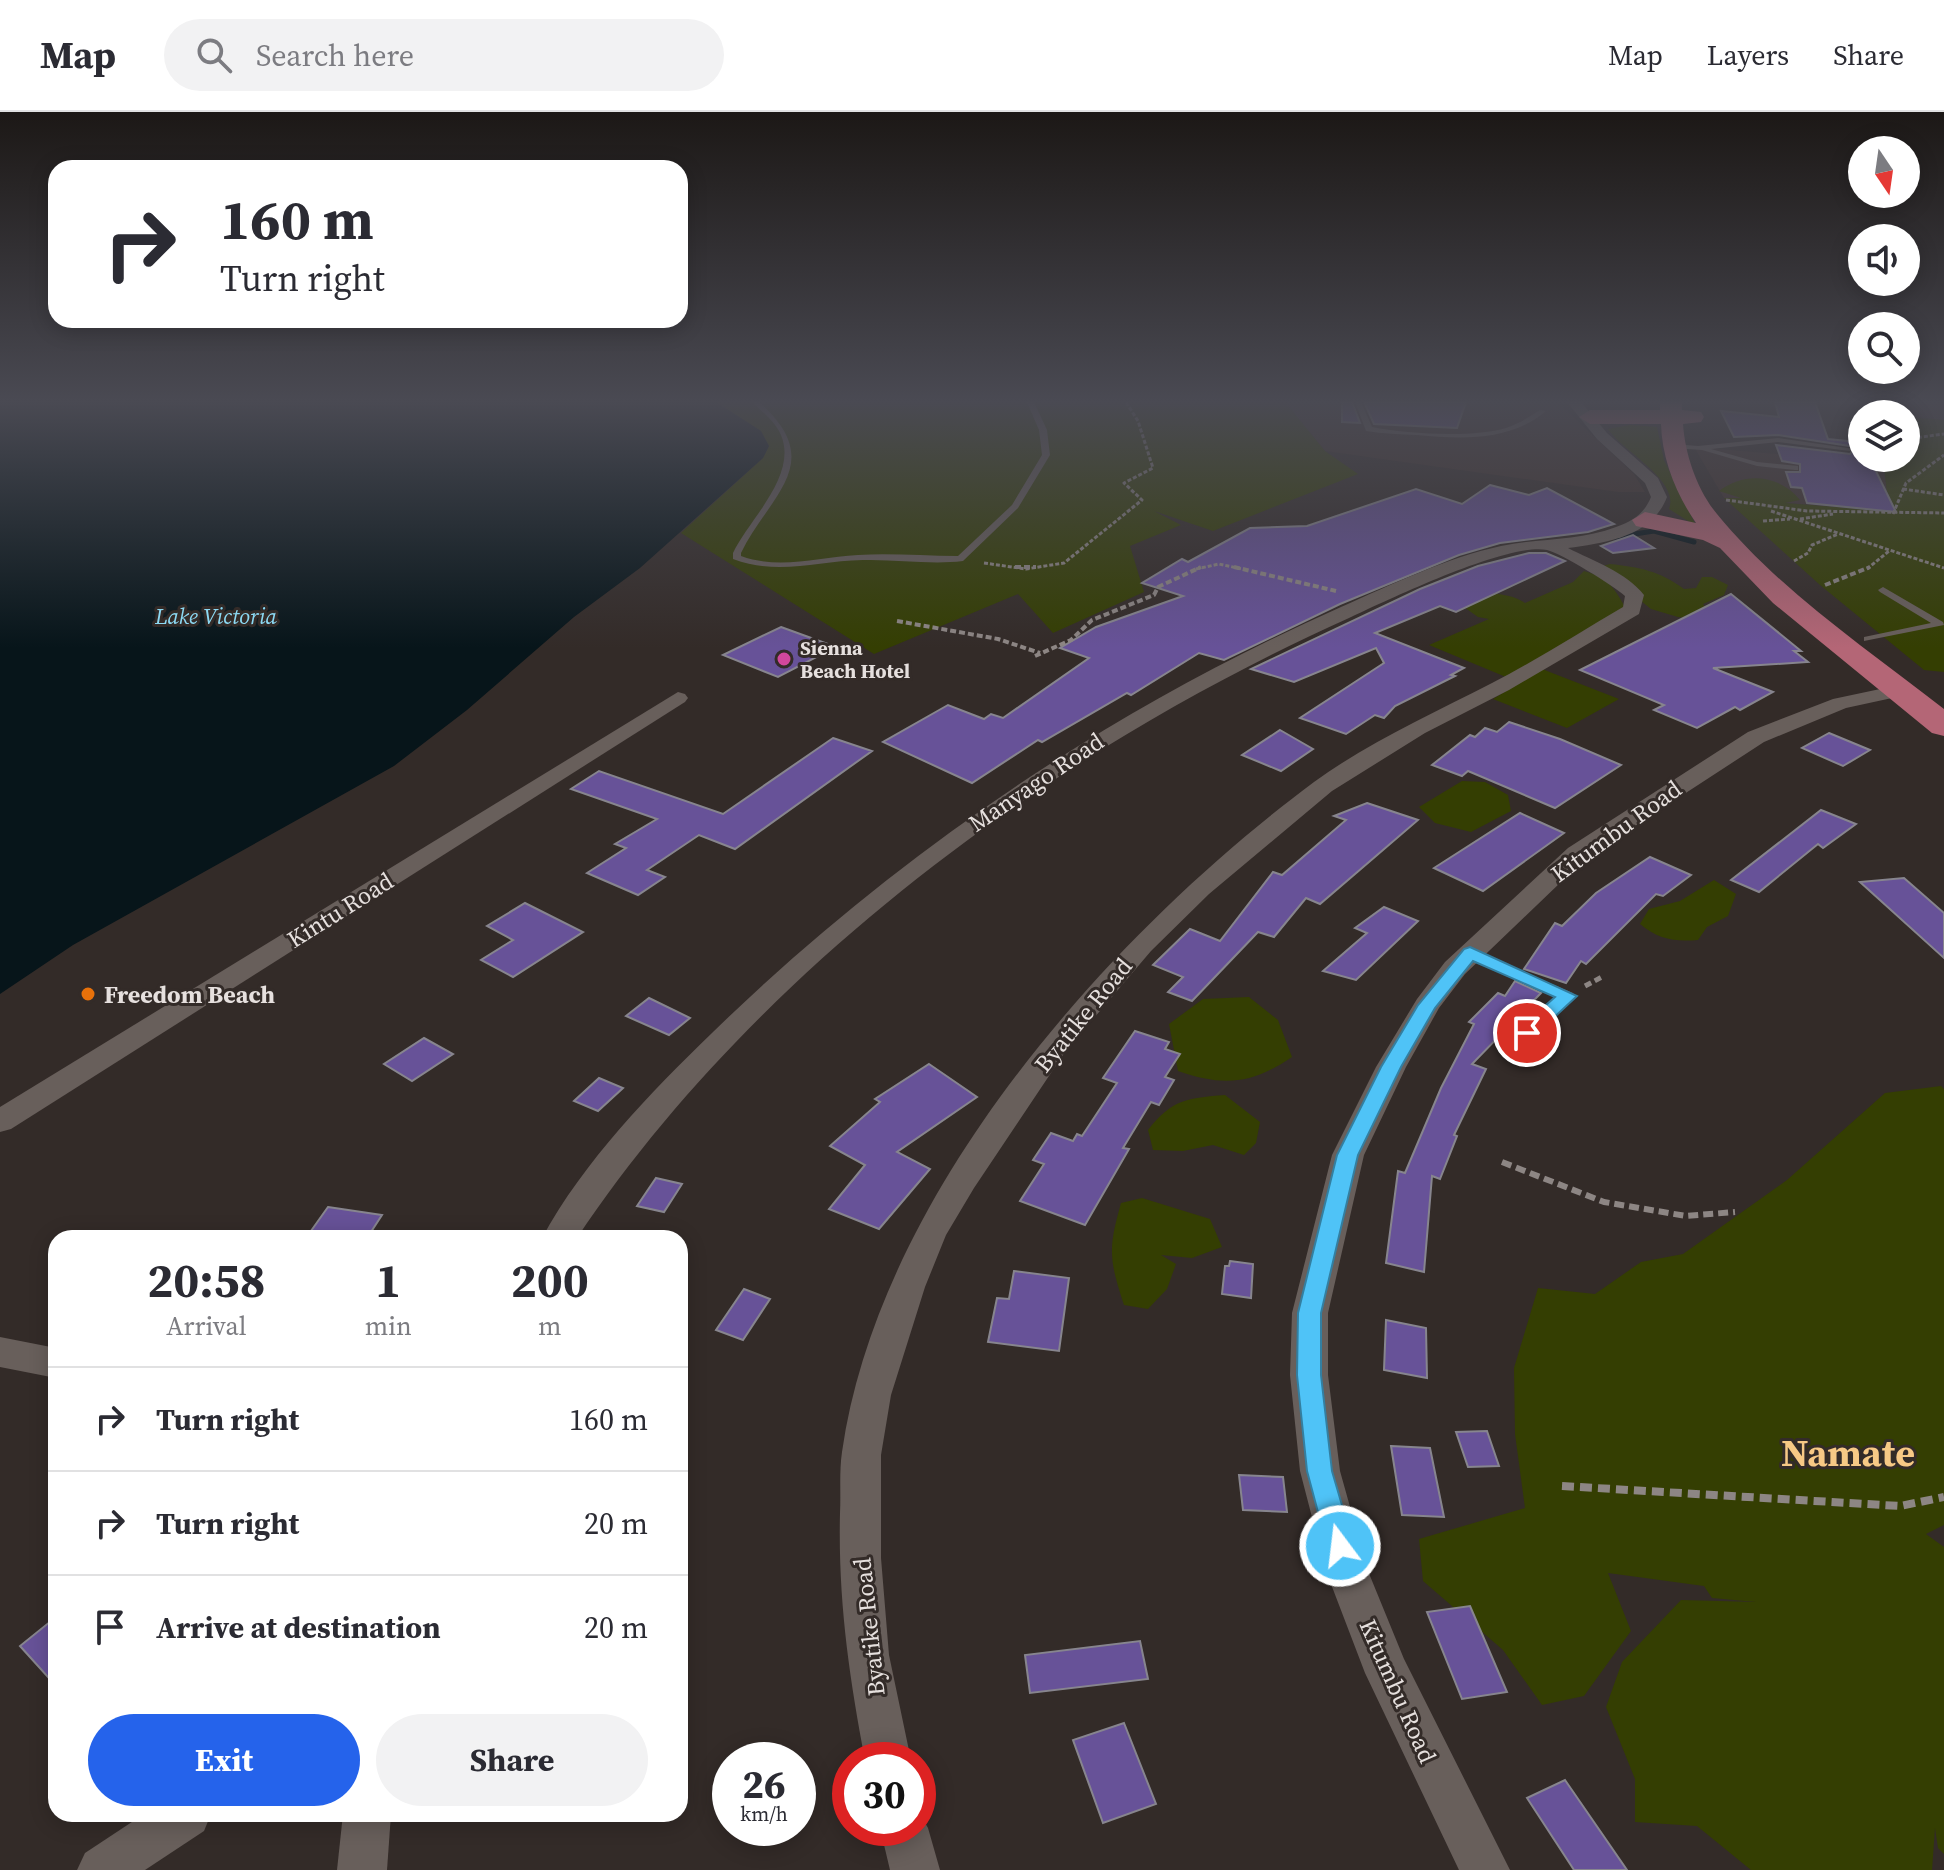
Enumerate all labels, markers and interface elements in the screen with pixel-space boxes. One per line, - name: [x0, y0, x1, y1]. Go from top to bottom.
- search box: [164, 19, 724, 91]
- text: Map: [40, 29, 116, 81]
- icon: search: [192, 33, 236, 77]
- text: Search here: [256, 35, 414, 76]
- text: Map: [1608, 36, 1663, 74]
- text: Layers: [1707, 36, 1789, 74]
- text: Share: [1833, 36, 1904, 74]
- north arrow: [1848, 136, 1920, 208]
- map controls: [1848, 136, 1920, 472]
- text: 160 m: [220, 181, 374, 258]
- icon: right: [88, 192, 192, 296]
- button: sound: [1848, 224, 1920, 296]
- text: Turn right: [220, 254, 385, 303]
- button: search: [1848, 312, 1920, 384]
- button: layers: [1848, 400, 1920, 472]
- water label: Lake Victoria: [154, 601, 278, 631]
- place label: Sienna Beach Hotel: [800, 634, 910, 685]
- marker: Sienna Beach Hotel: [775, 650, 793, 668]
- street label: Manyago Road: [962, 724, 1110, 839]
- street label: Kitumbu Road: [1544, 772, 1688, 890]
- street label: Kintu Road: [281, 864, 400, 956]
- street label: Byatike Road: [1027, 950, 1140, 1079]
- place label: Freedom Beach: [104, 978, 275, 1011]
- marker: Freedom Beach: [79, 985, 97, 1003]
- pin: [1493, 999, 1561, 1067]
- icon: arrive: [1505, 1011, 1549, 1055]
- text: 20:58: [147, 1247, 266, 1313]
- text: 1: [375, 1247, 401, 1313]
- text: 200: [511, 1247, 589, 1313]
- text: Arrival: [166, 1308, 247, 1344]
- text: min: [365, 1308, 412, 1344]
- text: m: [538, 1308, 562, 1344]
- icon: right: [88, 1397, 132, 1441]
- text: Turn right: [156, 1399, 299, 1440]
- text: 160 m: [569, 1399, 648, 1440]
- district label: Namate: [1781, 1427, 1915, 1479]
- icon: right: [88, 1501, 132, 1545]
- text: Turn right: [156, 1503, 299, 1544]
- text: 20 m: [584, 1503, 648, 1544]
- position arrow: [1298, 1504, 1382, 1588]
- street label: Byatike Road: [845, 1556, 893, 1698]
- icon: arrive: [88, 1605, 132, 1649]
- text: Arrive at destination: [156, 1607, 441, 1648]
- text: 20 m: [584, 1607, 648, 1648]
- street label: Kitumbu Road: [1352, 1614, 1445, 1768]
- button: Exit: [88, 1714, 360, 1806]
- button: Share: [376, 1714, 648, 1806]
- speed limit sign: 30: [832, 1742, 936, 1846]
- text: 26: [742, 1757, 786, 1811]
- text: km/h: [740, 1800, 788, 1828]

